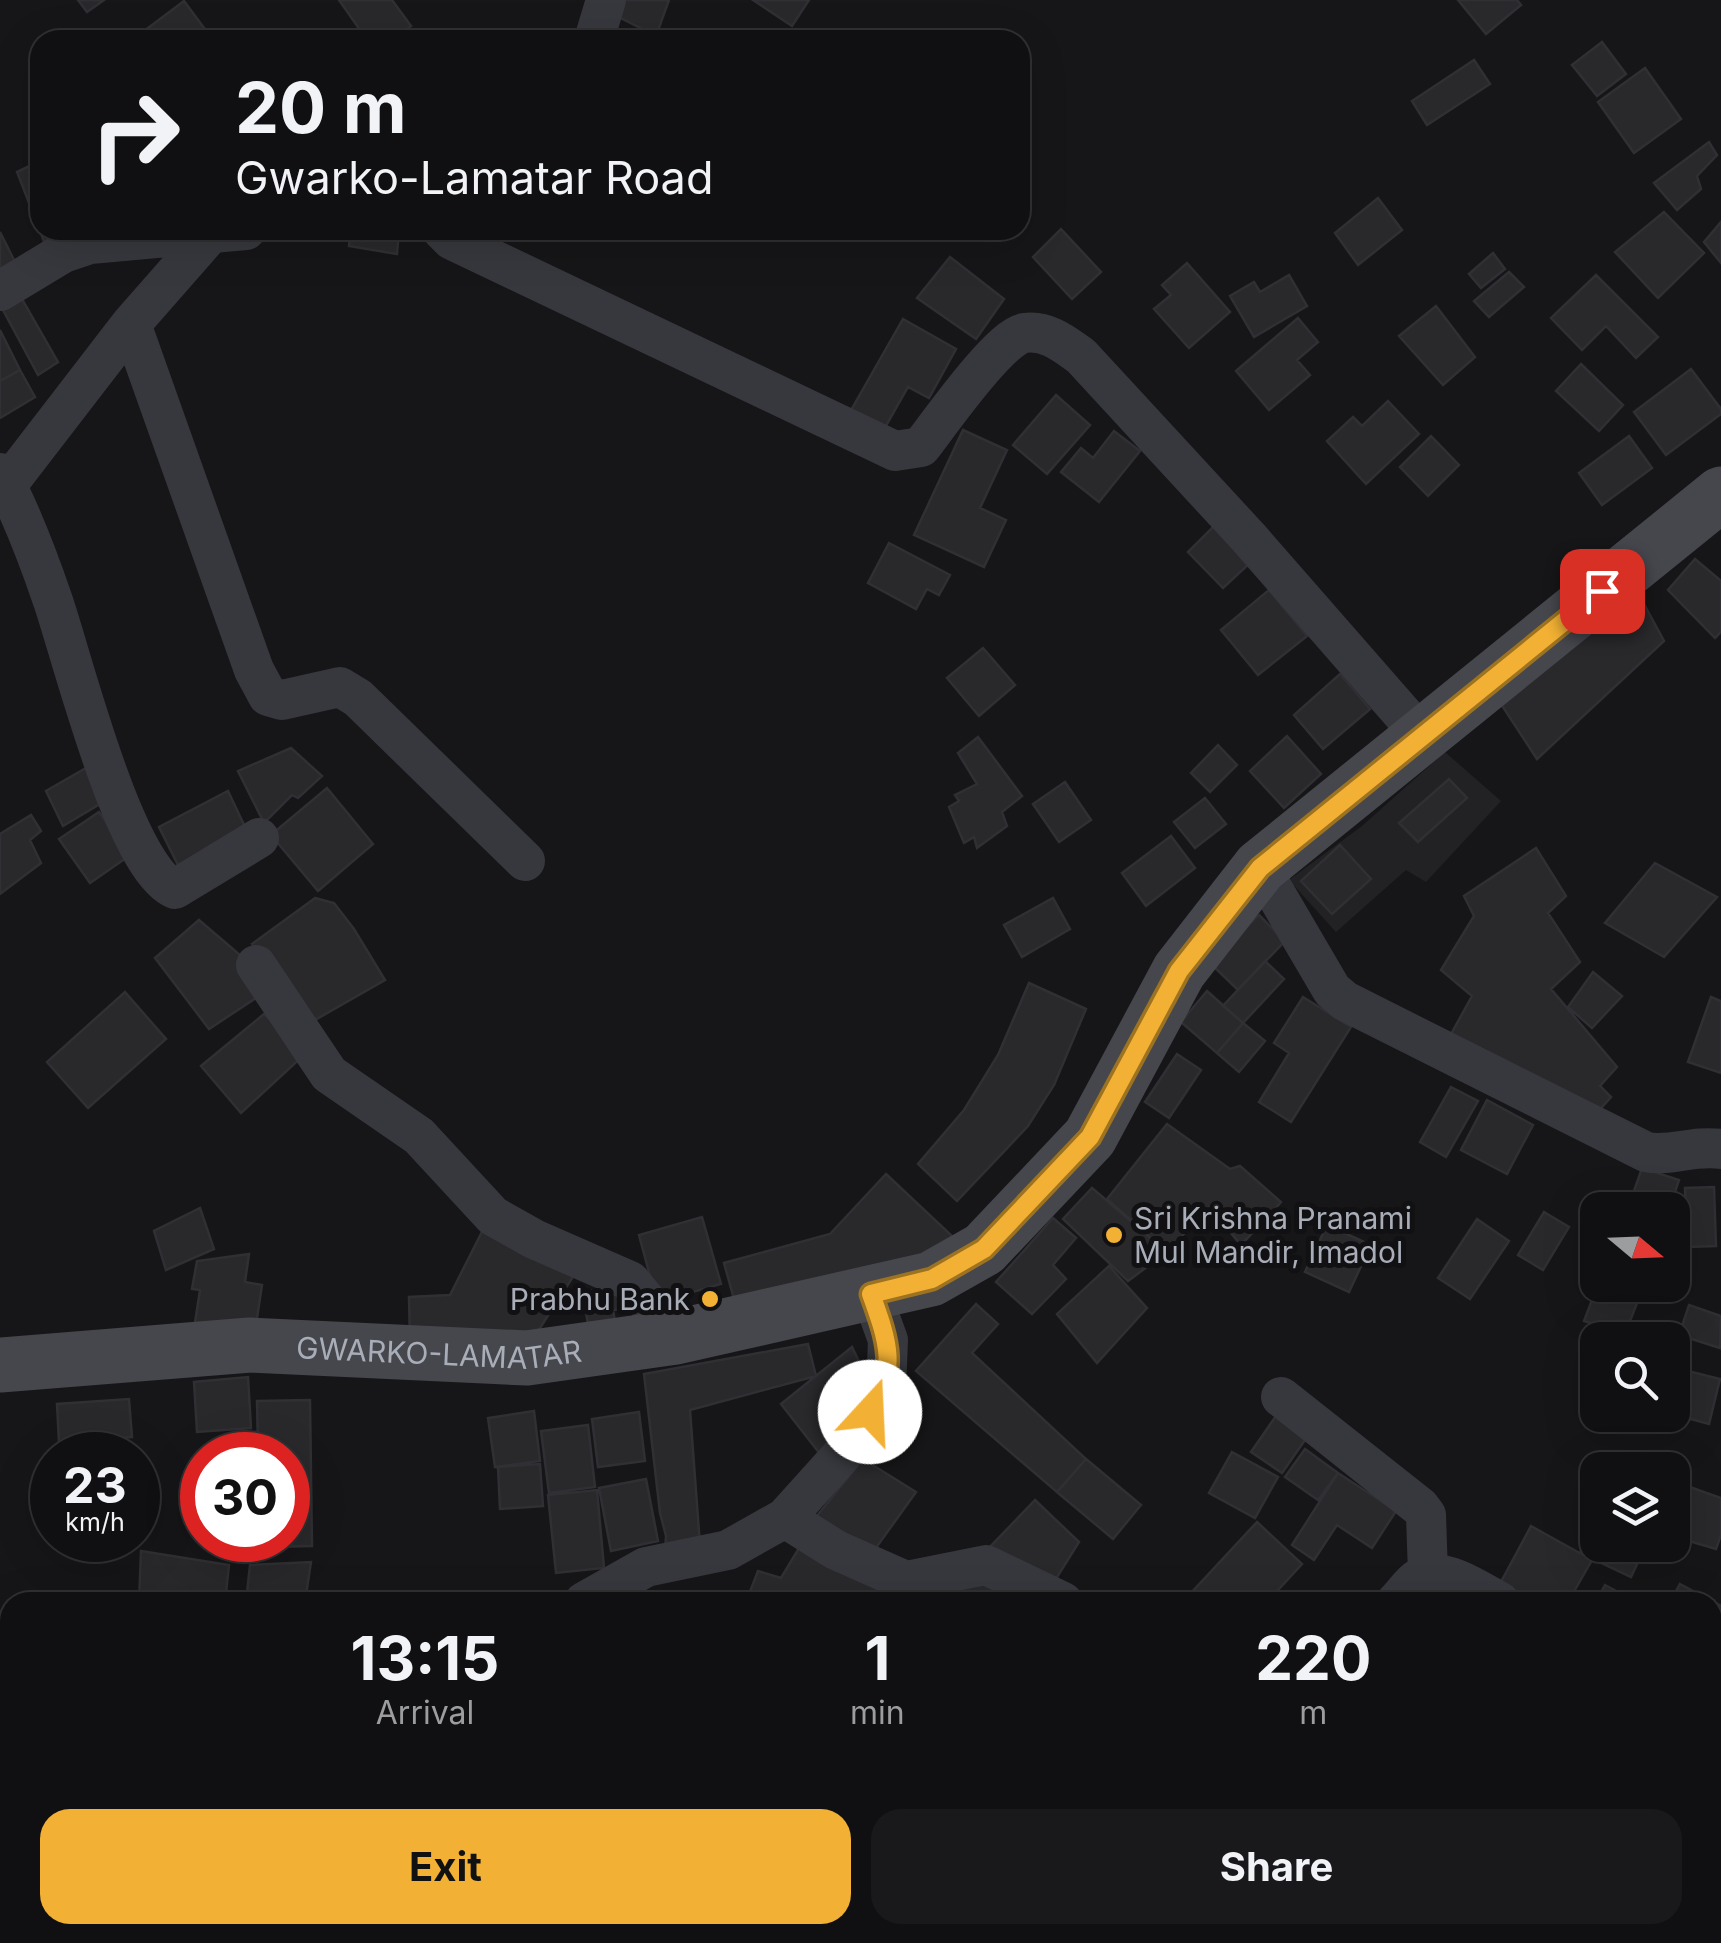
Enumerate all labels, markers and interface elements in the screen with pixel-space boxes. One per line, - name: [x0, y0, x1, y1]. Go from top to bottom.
- text: 20 m: [235, 65, 407, 150]
- icon: right: [70, 70, 200, 200]
- text: Gwarko-Lamatar Road: [235, 150, 713, 205]
- pin: [1560, 549, 1645, 634]
- icon: arrive: [1575, 564, 1630, 619]
- north arrow: [1580, 1192, 1690, 1302]
- map controls: [1580, 1192, 1690, 1562]
- place label: Sri Krishna Pranami Mul Mandir, Imadol: [1134, 1200, 1412, 1270]
- marker: Sri Krishna Pranami Mul Mandir, Imadol: [1103, 1224, 1125, 1246]
- place label: Prabhu Bank: [510, 1281, 691, 1317]
- marker: Prabhu Bank: [699, 1288, 721, 1310]
- button: search: [1580, 1322, 1690, 1432]
- street label: GWARKO-LAMATAR: [295, 1329, 584, 1376]
- position arrow: [818, 1360, 922, 1464]
- speed limit sign: 30: [180, 1432, 310, 1562]
- button: layers: [1580, 1452, 1690, 1562]
- text: 23: [63, 1455, 127, 1515]
- text: km/h: [65, 1507, 125, 1537]
- text: 13:15: [351, 1622, 499, 1694]
- text: 1: [864, 1622, 890, 1694]
- text: 220: [1255, 1622, 1371, 1694]
- text: Arrival: [376, 1693, 474, 1732]
- text: min: [850, 1693, 905, 1732]
- text: m: [1299, 1693, 1327, 1732]
- button: Exit: [40, 1809, 851, 1924]
- button: Share: [871, 1809, 1682, 1924]

